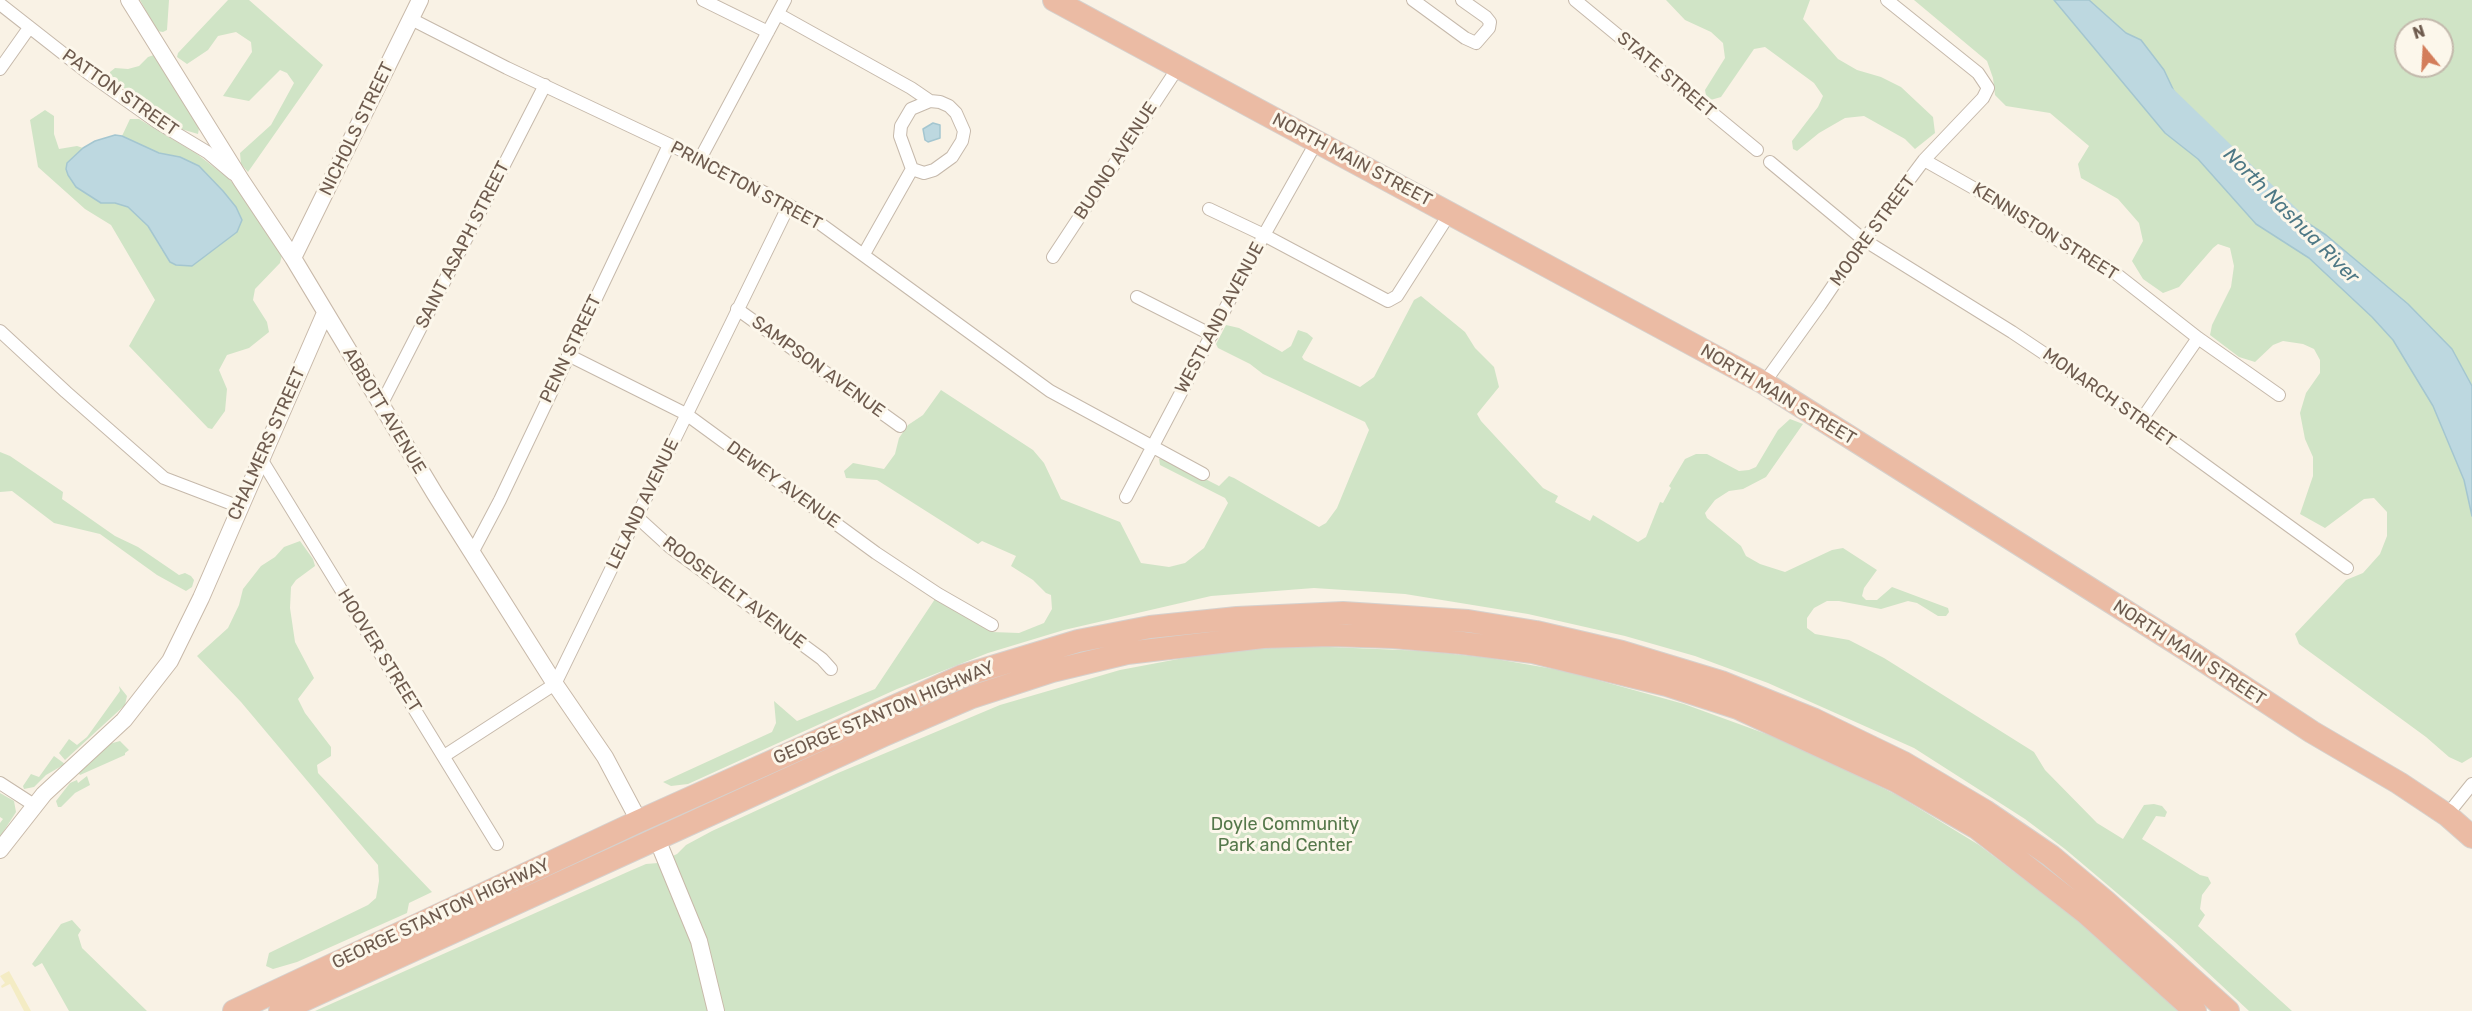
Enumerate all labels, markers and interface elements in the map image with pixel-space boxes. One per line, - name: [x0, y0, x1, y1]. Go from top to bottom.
- north arrow: [2394, 18, 2454, 78]
- text: N: [2410, 21, 2427, 43]
- street label: STATE STREET: [1612, 27, 1720, 123]
- street label: PATTON STREET: [58, 45, 182, 141]
- street label: NICHOLS STREET: [315, 59, 399, 199]
- street label: BUONO AVENUE: [1070, 98, 1162, 224]
- street label: NORTH MAIN STREET: [1268, 109, 1436, 211]
- street label: PRINCETON STREET: [667, 137, 825, 235]
- water label: North Nashua River: [2218, 143, 2364, 289]
- street label: SAINT ASAPH STREET: [411, 158, 515, 332]
- street label: MOORE STREET: [1826, 172, 1920, 290]
- street label: KENNISTON STREET: [1968, 178, 2122, 286]
- street label: WESTLAND AVENUE: [1171, 239, 1269, 397]
- street label: PENN STREET: [536, 292, 606, 406]
- street label: SAMPSON AVENUE: [747, 311, 889, 423]
- street label: NORTH MAIN STREET: [1696, 340, 1860, 450]
- street label: ABBOTT AVENUE: [338, 344, 430, 478]
- street label: MONARCH STREET: [2038, 344, 2180, 452]
- street label: CHALMERS STREET: [224, 364, 310, 524]
- street label: LELAND AVENUE: [602, 435, 684, 573]
- street label: DEWEY AVENUE: [722, 437, 844, 533]
- street label: ROOSEVELT AVENUE: [658, 532, 810, 654]
- street label: HOOVER STREET: [332, 585, 426, 717]
- street label: NORTH MAIN STREET: [2109, 596, 2269, 710]
- street label: GEORGE STANTON HIGHWAY: [770, 657, 998, 769]
- park label: Doyle Community Park and Center: [1211, 814, 1359, 856]
- street label: GEORGE STANTON HIGHWAY: [329, 854, 553, 974]

